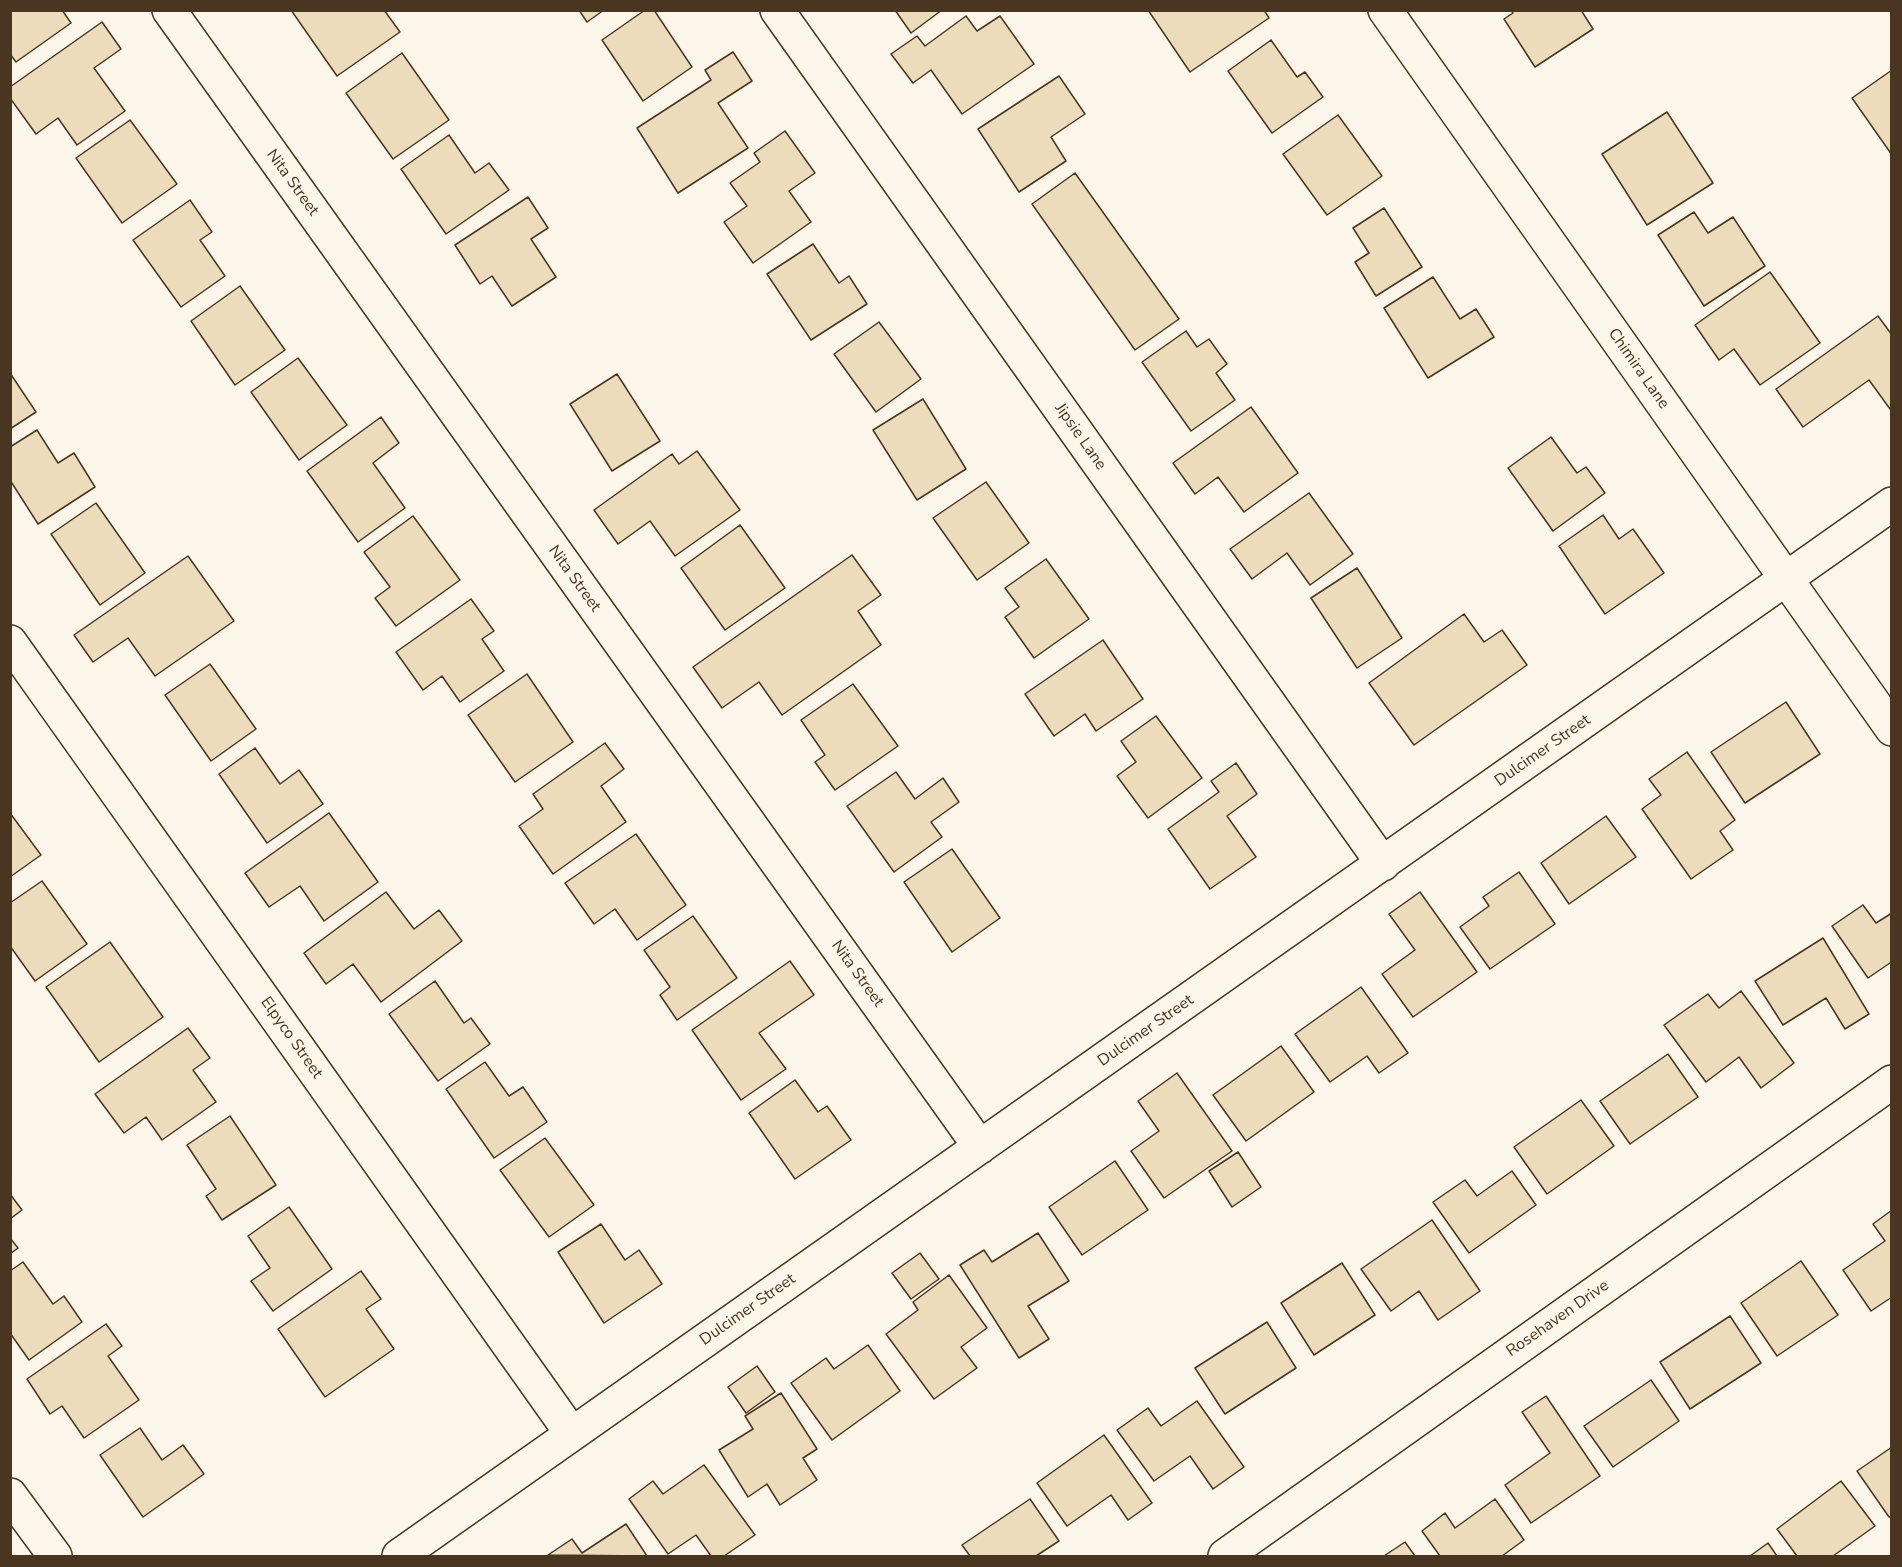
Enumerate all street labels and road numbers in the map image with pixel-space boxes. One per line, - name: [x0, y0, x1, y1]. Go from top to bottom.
- street label: Nita Street: [261, 146, 323, 220]
- street label: Chimira Lane: [1603, 325, 1673, 413]
- street label: Jipsie Lane: [1050, 400, 1110, 474]
- street label: Nita Street: [543, 542, 605, 616]
- street label: Dulcimer Street: [1491, 711, 1595, 791]
- street label: Nita Street: [826, 937, 888, 1011]
- street label: Dulcimer Street: [1094, 991, 1198, 1071]
- street label: Elpyco Street: [256, 993, 326, 1083]
- street label: Dulcimer Street: [696, 1270, 800, 1350]
- street label: Rosehaven Drive: [1503, 1276, 1613, 1362]

